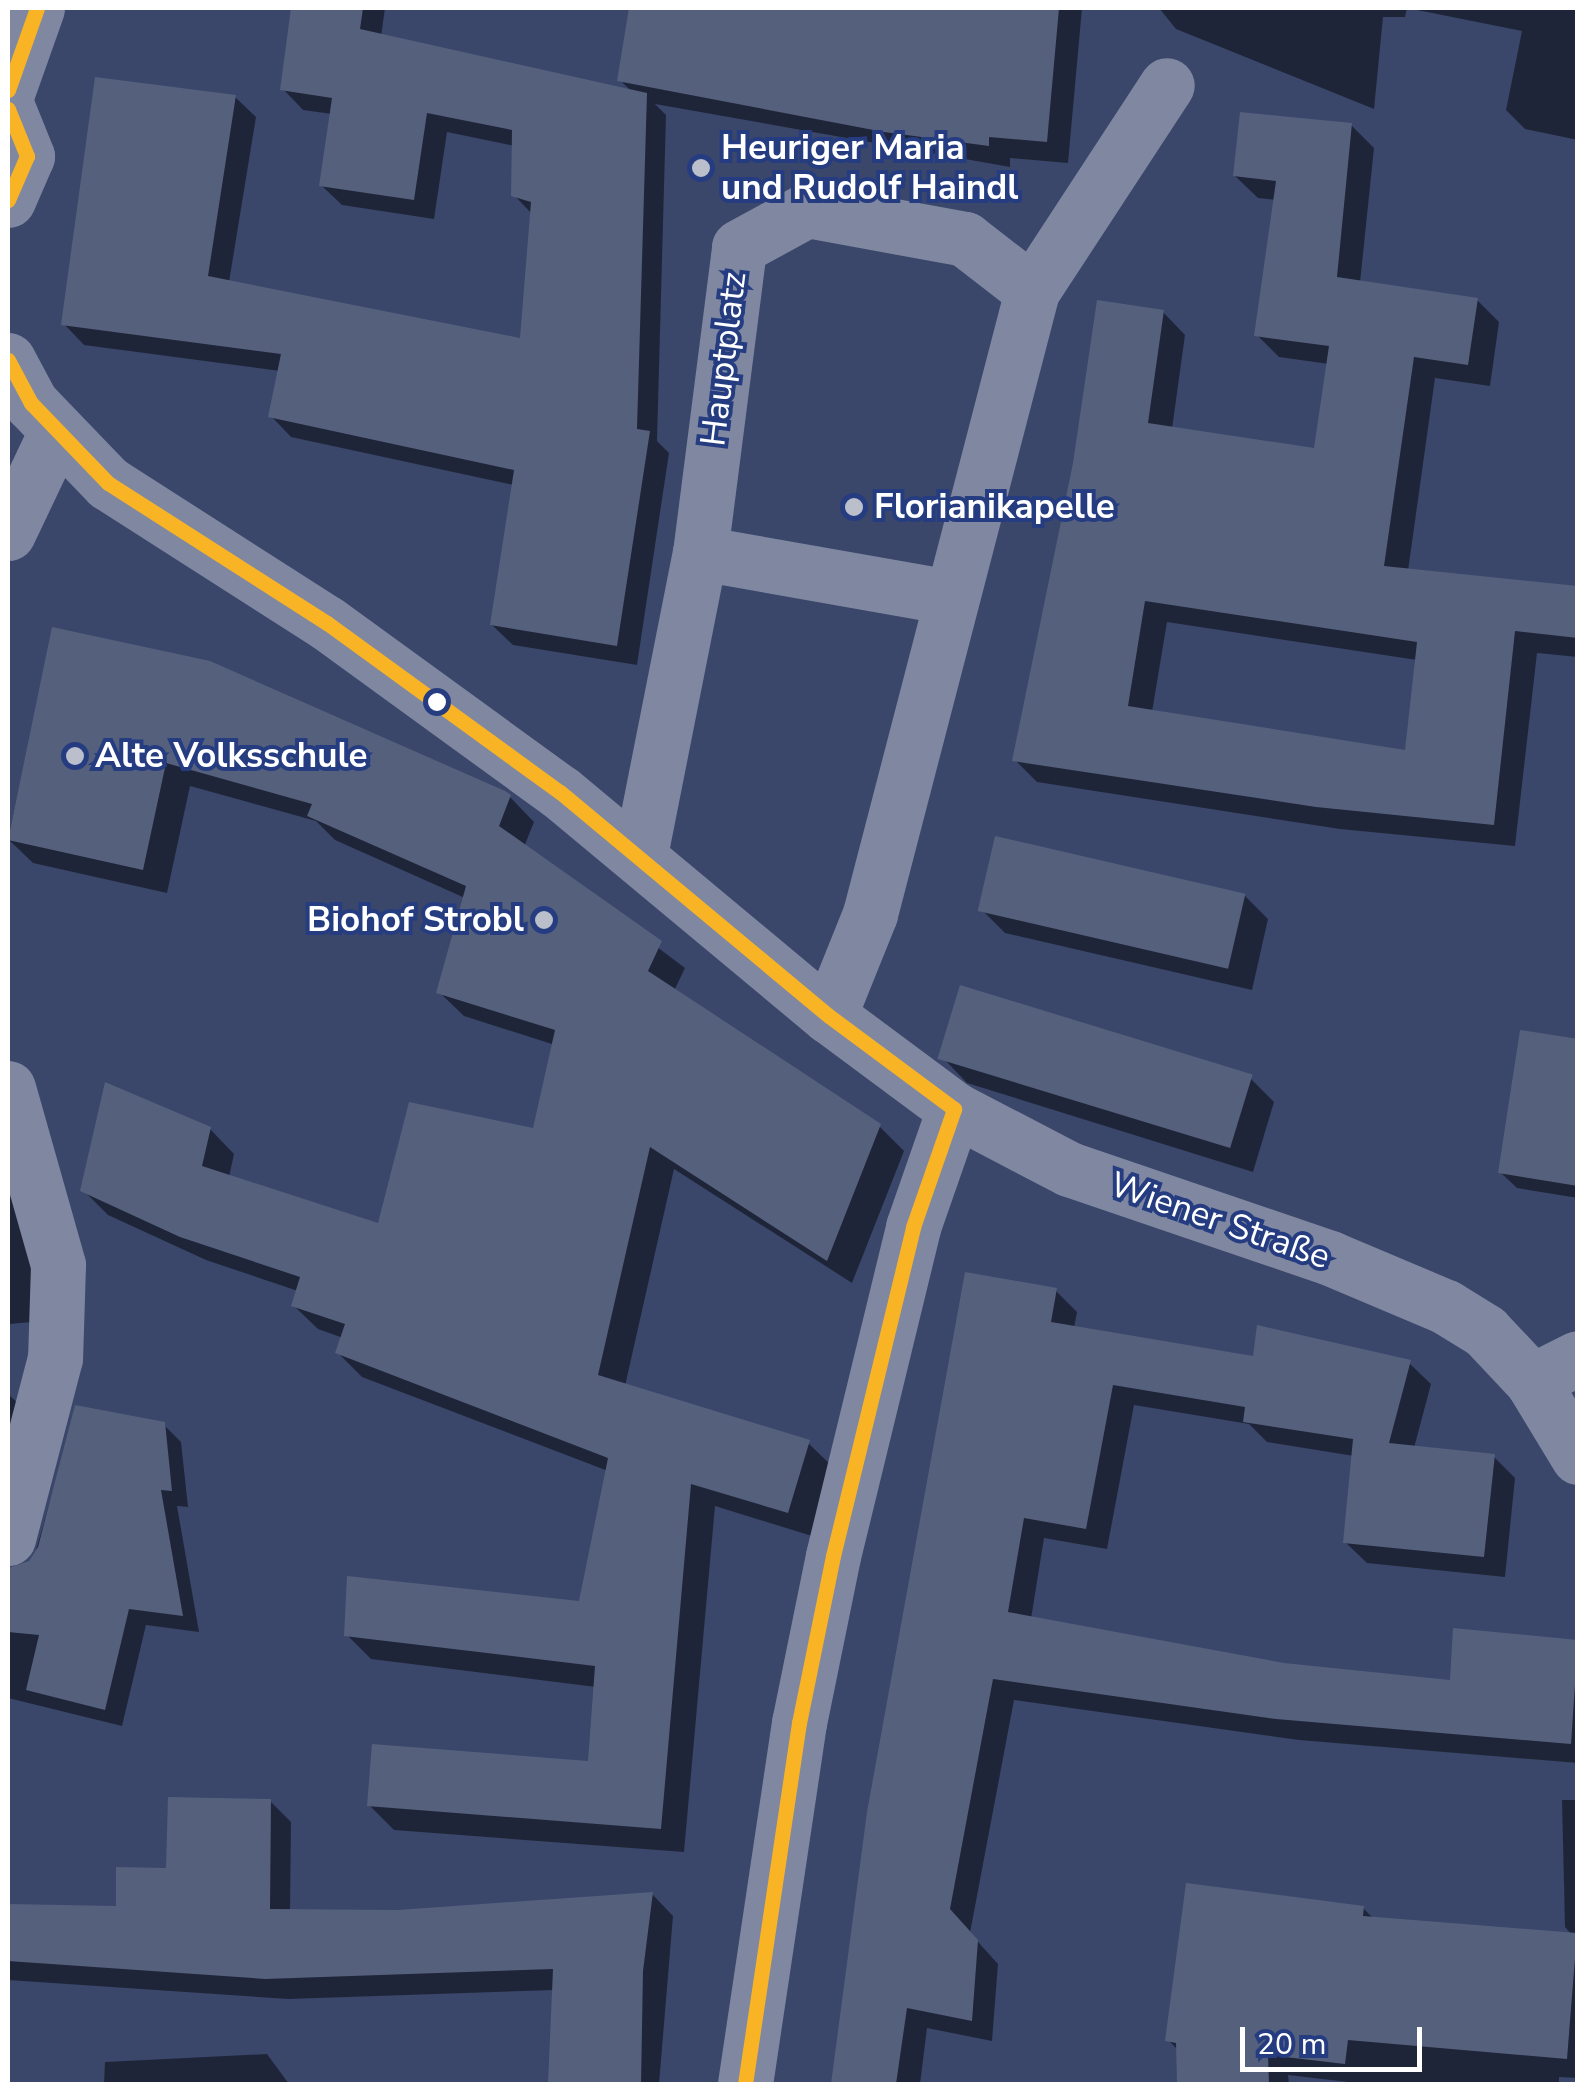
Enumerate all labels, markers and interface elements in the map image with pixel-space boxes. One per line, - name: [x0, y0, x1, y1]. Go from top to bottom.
- place label: Heuriger Maria und Rudolf Haindl: [721, 127, 1018, 209]
- marker: Heuriger Maria und Rudolf Haindl: [690, 157, 712, 179]
- street label: Hauptplatz: [692, 270, 756, 448]
- place label: Florianikapelle: [874, 486, 1115, 528]
- marker: Florianikapelle: [843, 496, 865, 518]
- unlabelled marker: [427, 692, 447, 712]
- place label: Alte Volksschule: [95, 735, 367, 777]
- marker: Alte Volksschule: [64, 745, 86, 767]
- place label: Biohof Strobl: [307, 899, 524, 941]
- marker: Biohof Strobl: [533, 909, 555, 931]
- street label: Wiener Straße: [1104, 1164, 1336, 1278]
- scale bar: [1245, 2007, 1428, 2069]
- text: 20 m: [1257, 2024, 1326, 2065]

